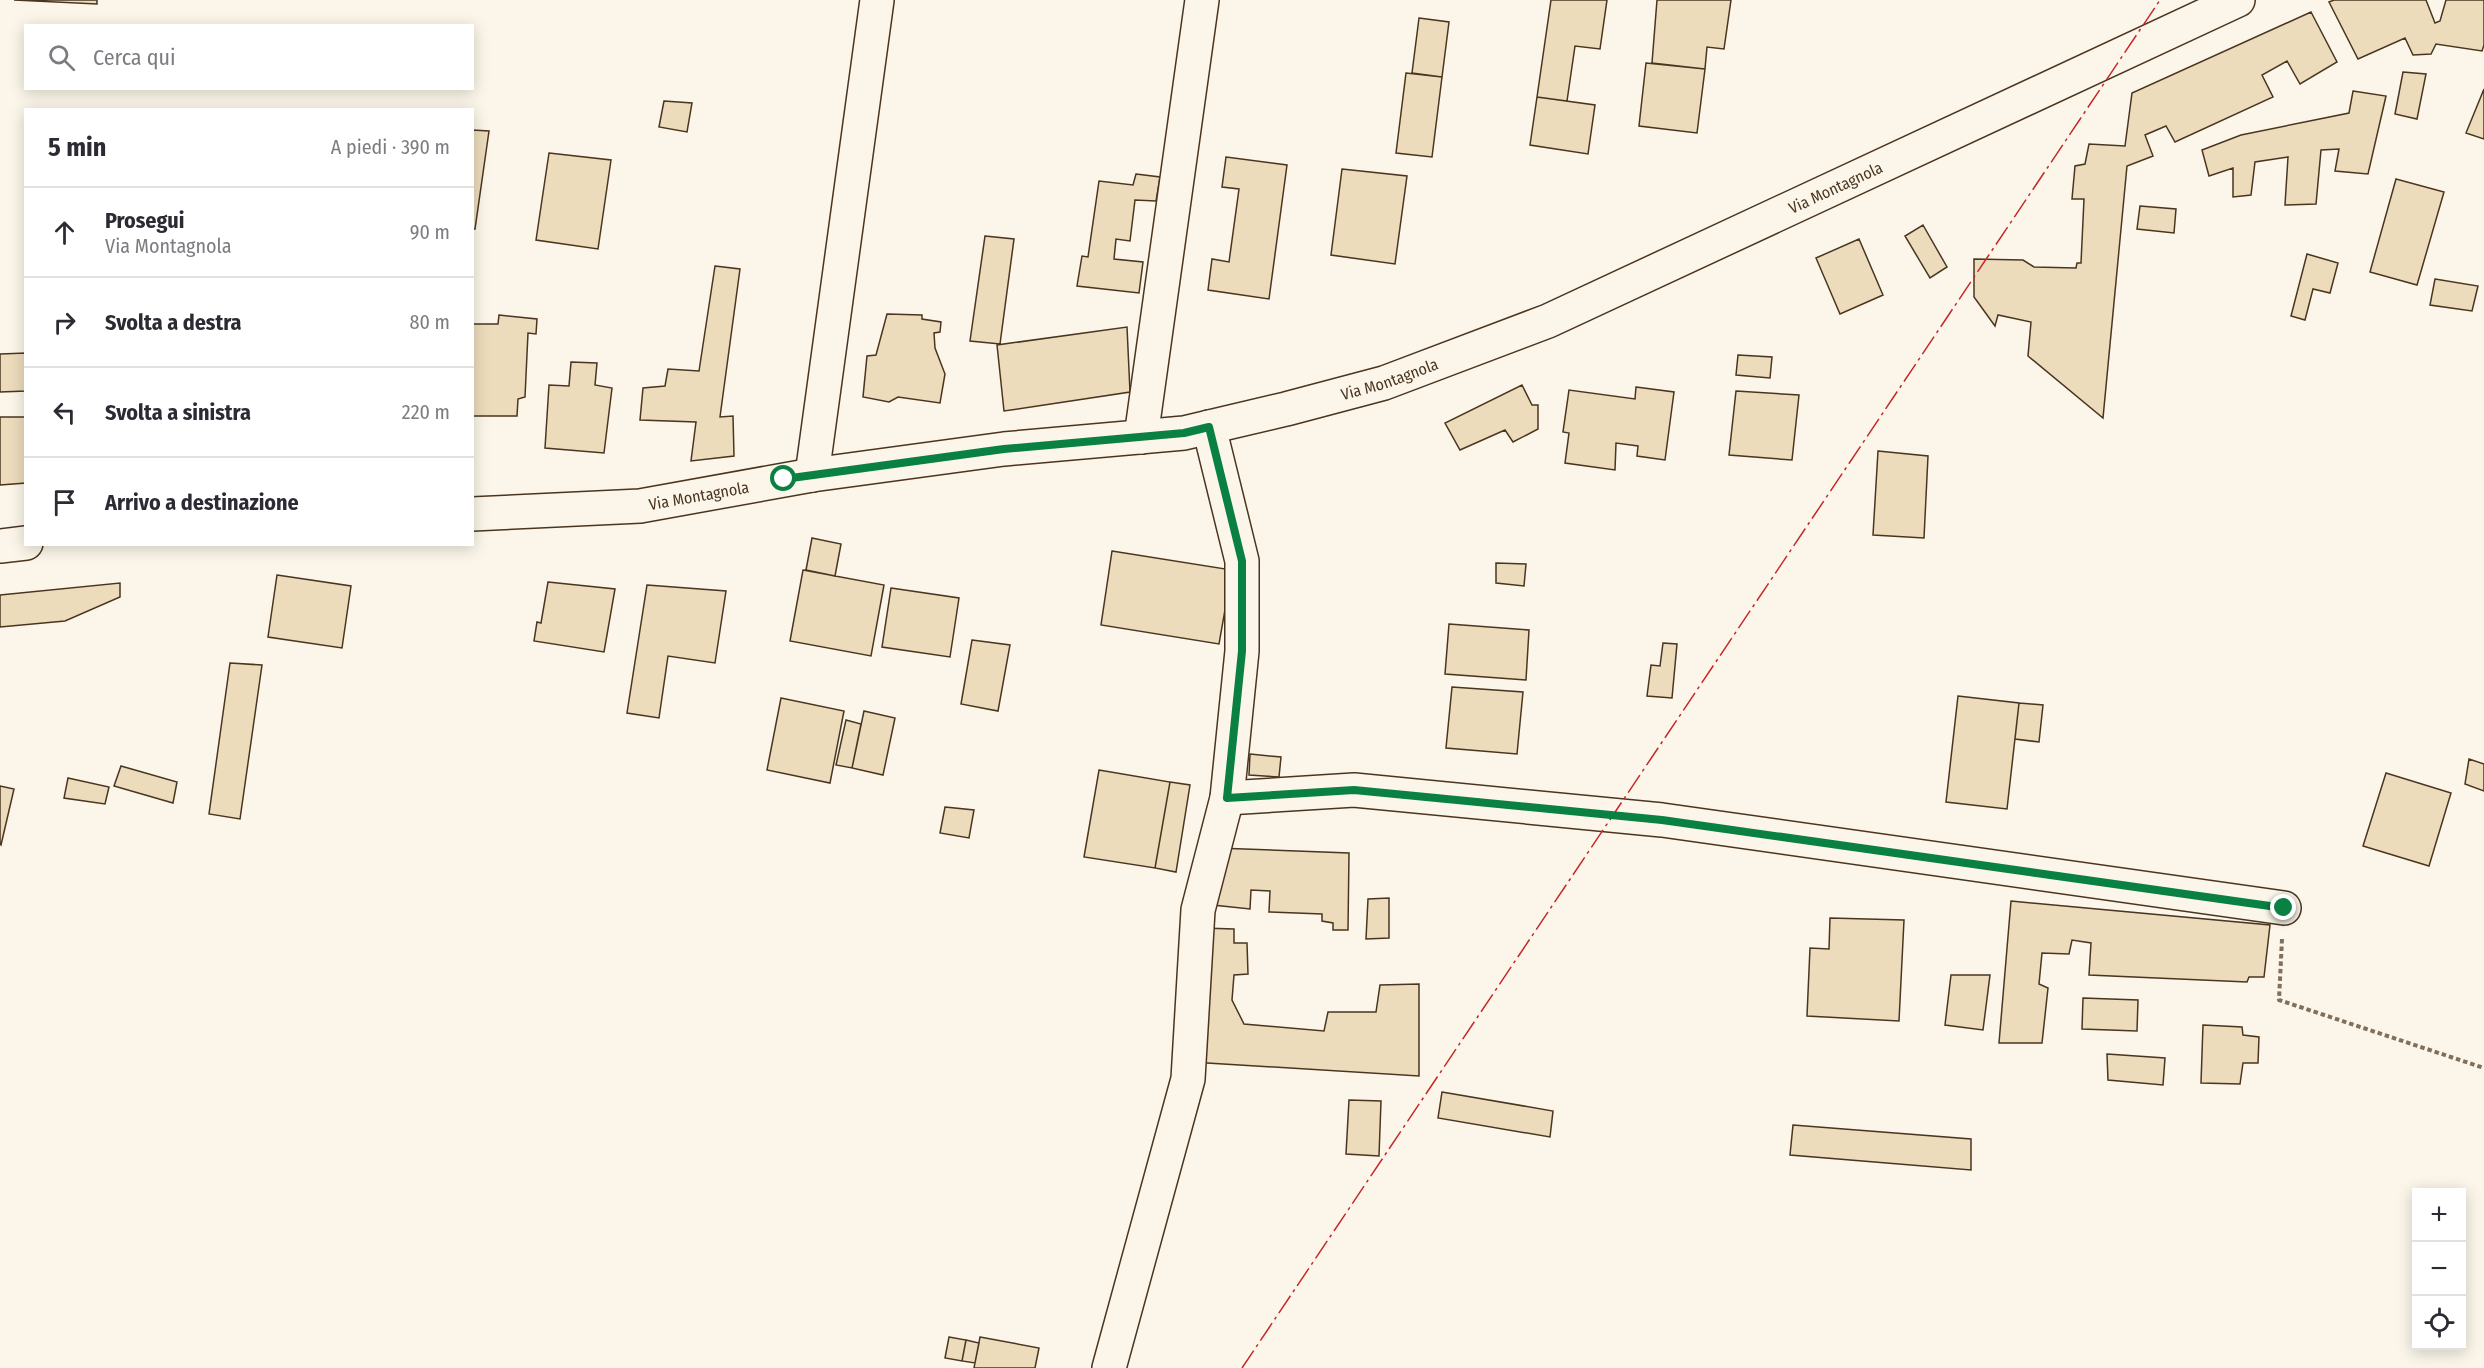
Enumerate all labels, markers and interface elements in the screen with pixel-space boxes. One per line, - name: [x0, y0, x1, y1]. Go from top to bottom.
- search box: [24, 24, 474, 90]
- icon: search: [45, 41, 78, 74]
- text: Cerca qui: [93, 44, 176, 71]
- text: 5 min: [48, 132, 106, 163]
- text: A piedi · 390 m: [331, 135, 450, 159]
- street label: Via Montagnola: [1786, 158, 1886, 218]
- text: Prosegui: [105, 207, 184, 234]
- icon: ahead: [48, 216, 81, 249]
- text: 90 m: [410, 220, 450, 244]
- text: Via Montagnola: [105, 234, 231, 258]
- icon: right: [48, 306, 81, 339]
- text: Svolta a destra: [105, 309, 242, 336]
- text: 80 m: [410, 310, 450, 334]
- street label: Via Montagnola: [1339, 354, 1441, 404]
- icon: left: [48, 396, 81, 429]
- text: Svolta a sinistra: [105, 399, 251, 426]
- text: 220 m: [402, 400, 450, 424]
- route start: [770, 465, 796, 491]
- street label: Via Montagnola: [647, 478, 751, 514]
- icon: arrive: [48, 486, 81, 519]
- text: Arrivo a destinazione: [105, 489, 299, 516]
- route end: [2270, 894, 2296, 920]
- map controls: [2412, 1188, 2466, 1350]
- button: +: [2412, 1188, 2466, 1242]
- button: −: [2412, 1242, 2466, 1296]
- button: locate: [2412, 1296, 2466, 1350]

